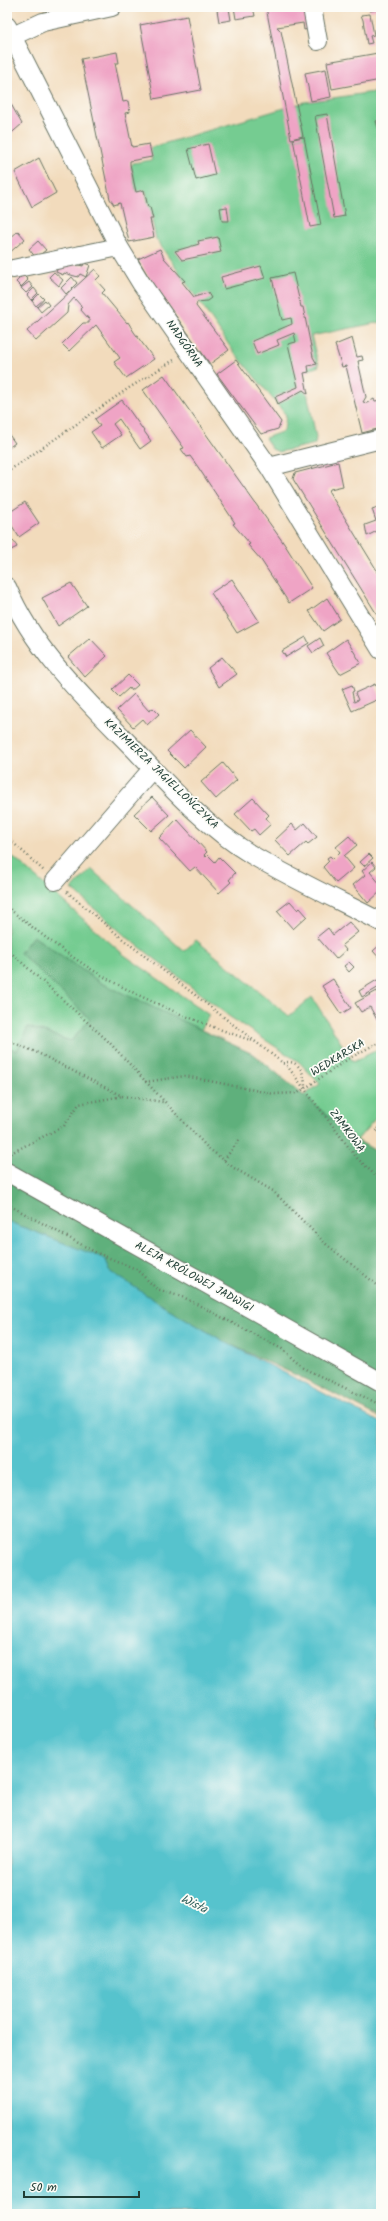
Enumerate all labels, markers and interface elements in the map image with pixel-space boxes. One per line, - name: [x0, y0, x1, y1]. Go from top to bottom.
- street label: NADGÓRNA: [161, 316, 207, 372]
- street label: KAZIMIERZA JAGIELLOŃCZYKA: [99, 714, 223, 834]
- street label: WĘDKARSKA: [307, 1034, 369, 1081]
- street label: ZAMKOWA: [325, 1105, 370, 1157]
- street label: ALEJA KRÓLOWEJ JADWIGI: [131, 1237, 257, 1317]
- water label: Wisła: [178, 1889, 212, 1919]
- scale bar: [24, 2173, 139, 2199]
- text: 50 m: [30, 2178, 57, 2197]

